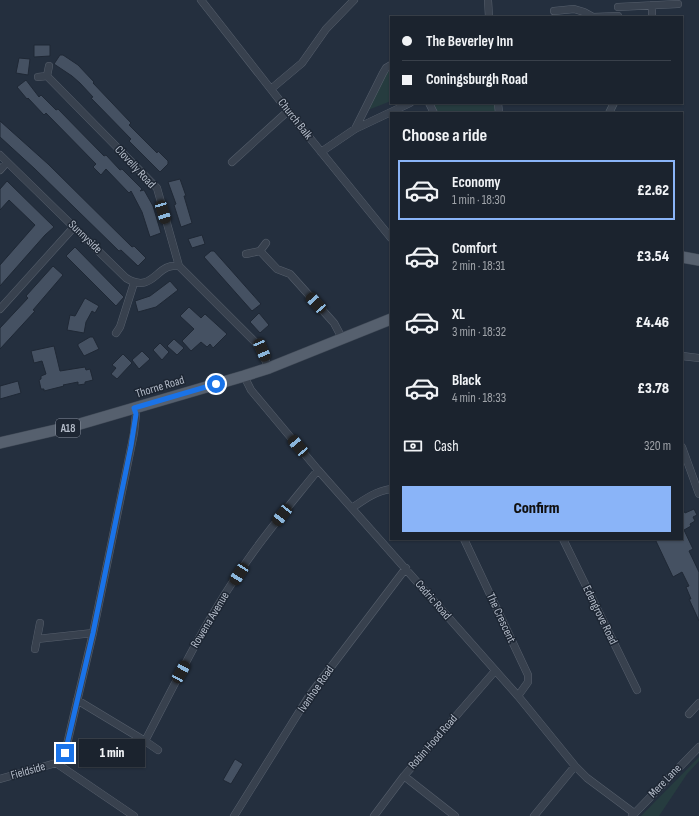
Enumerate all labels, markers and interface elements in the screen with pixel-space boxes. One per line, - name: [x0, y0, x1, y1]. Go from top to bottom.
- text: The Beverley Inn: [426, 32, 513, 51]
- text: Coningsburgh Road: [426, 70, 528, 89]
- street label: Church Balk: [274, 96, 316, 143]
- text: Choose a ride: [402, 125, 487, 146]
- street label: Clovelly Road: [111, 142, 159, 192]
- icon: car: [404, 172, 440, 208]
- text: Economy: [452, 173, 501, 192]
- text: £2.62: [637, 181, 669, 200]
- text: 1 min · 18:30: [452, 192, 506, 208]
- car: [154, 199, 172, 225]
- street label: Sunnyside: [65, 217, 105, 257]
- icon: car: [404, 238, 440, 274]
- text: Comfort: [452, 239, 497, 258]
- text: £3.54: [636, 247, 669, 266]
- text: 2 min · 18:31: [452, 258, 505, 274]
- car: [304, 290, 328, 316]
- icon: car: [404, 304, 440, 340]
- text: XL: [452, 305, 465, 324]
- text: £4.46: [636, 313, 669, 332]
- text: 3 min · 18:32: [452, 324, 506, 340]
- car: [252, 337, 272, 363]
- icon: car: [404, 370, 440, 406]
- text: Black: [452, 371, 481, 390]
- street label: Thorne Road: [134, 372, 186, 402]
- route start: [207, 375, 225, 393]
- text: £3.78: [637, 379, 669, 398]
- text: 4 min · 18:33: [452, 390, 506, 406]
- road number: A18: [56, 419, 80, 437]
- car: [286, 433, 310, 459]
- icon: cash: [402, 435, 424, 457]
- text: Cash: [434, 437, 459, 456]
- text: 320 m: [644, 438, 671, 454]
- button: Confirm: [402, 486, 671, 532]
- car: [270, 502, 294, 528]
- car: [227, 561, 251, 587]
- street label: Cedric Road: [412, 577, 454, 623]
- street label: Edengrove Road: [579, 583, 621, 647]
- street label: Rowena Avenue: [187, 589, 233, 651]
- street label: The Crescent: [483, 591, 519, 646]
- car: [170, 659, 192, 685]
- street label: Ivanhoe Road: [295, 663, 337, 715]
- street label: Robin Hood Road: [405, 712, 461, 772]
- callout: 1 min: [79, 739, 145, 767]
- route end: [56, 744, 74, 762]
- text: 1 min: [100, 745, 124, 761]
- street label: Fieldside: [9, 759, 47, 783]
- street label: Mere Lane: [645, 761, 685, 801]

